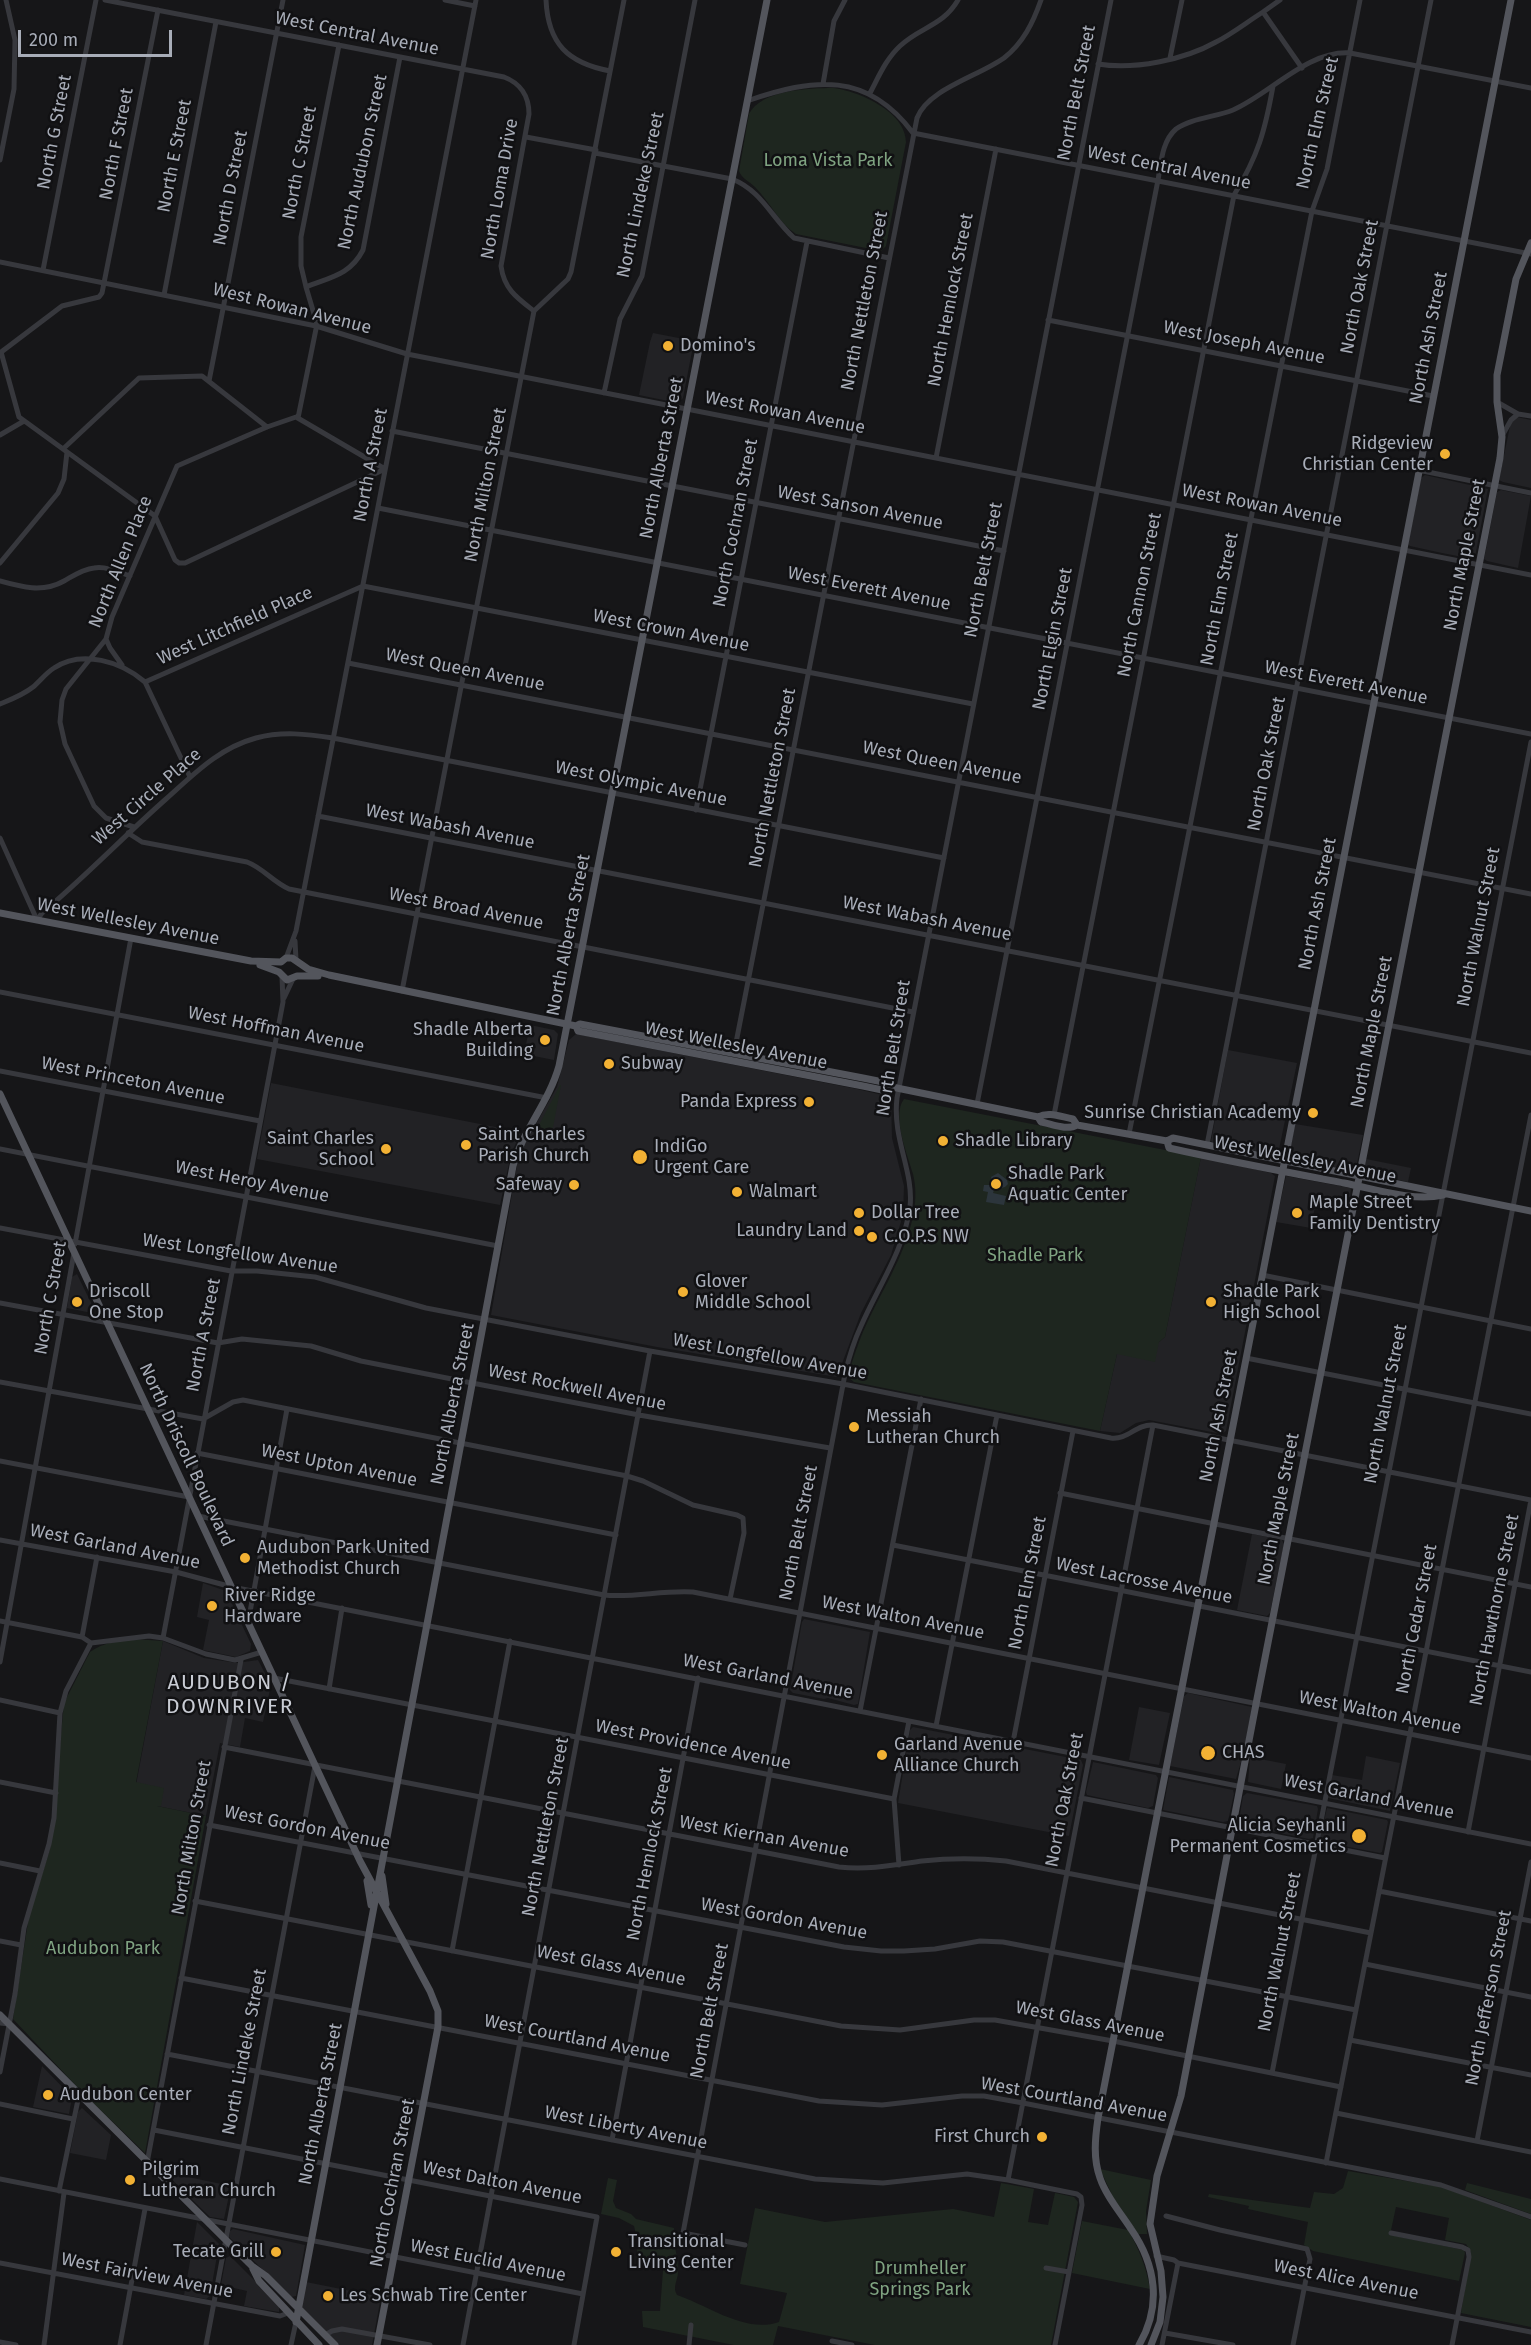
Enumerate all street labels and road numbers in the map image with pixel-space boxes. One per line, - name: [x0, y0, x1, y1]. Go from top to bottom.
- street label: West Central Avenue: [273, 8, 441, 60]
- street label: North Belt Street: [1053, 23, 1101, 163]
- street label: North Elm Street: [1292, 55, 1344, 191]
- street label: North Audubon Street: [334, 72, 392, 252]
- street label: North G Street: [33, 73, 77, 191]
- street label: North F Street: [96, 86, 138, 202]
- street label: North E Street: [153, 98, 197, 214]
- street label: North C Street: [278, 104, 322, 222]
- street label: North Lindeke Street: [613, 110, 669, 280]
- street label: North Loma Drive: [477, 117, 523, 261]
- street label: North D Street: [209, 129, 253, 247]
- street label: West Central Avenue: [1085, 142, 1253, 194]
- street label: North Nettleton Street: [837, 209, 893, 393]
- street label: North Hemlock Street: [924, 211, 978, 389]
- street label: North Oak Street: [1336, 218, 1384, 356]
- street label: North Ash Street: [1406, 270, 1452, 406]
- street label: West Rowan Avenue: [210, 279, 374, 339]
- street label: West Joseph Avenue: [1161, 317, 1327, 369]
- street label: North Alberta Street: [636, 375, 688, 541]
- street label: West Rowan Avenue: [703, 387, 867, 439]
- street label: North A Street: [349, 406, 393, 524]
- street label: North Milton Street: [460, 406, 512, 564]
- street label: North Cochran Street: [709, 437, 763, 609]
- street label: North Maple Street: [1440, 477, 1490, 633]
- street label: West Rowan Avenue: [1180, 480, 1344, 532]
- street label: West Sanson Avenue: [775, 481, 945, 535]
- street label: North Allen Place: [85, 493, 157, 631]
- street label: North Belt Street: [960, 500, 1008, 640]
- street label: North Cannon Street: [1113, 511, 1167, 679]
- street label: North Elm Street: [1196, 530, 1244, 668]
- street label: West Everett Avenue: [786, 563, 952, 615]
- street label: North Elgin Street: [1029, 566, 1077, 712]
- street label: West Litchfield Place: [154, 582, 316, 670]
- street label: West Crown Avenue: [591, 605, 751, 657]
- street label: West Queen Avenue: [384, 644, 546, 696]
- street label: West Everett Avenue: [1263, 657, 1429, 709]
- street label: North Nettleton Street: [745, 686, 801, 870]
- street label: North Oak Street: [1243, 695, 1291, 833]
- street label: West Queen Avenue: [861, 737, 1023, 789]
- street label: West Circle Place: [88, 744, 206, 850]
- street label: West Olympic Avenue: [553, 757, 729, 811]
- street label: West Wabash Avenue: [364, 800, 536, 854]
- street label: North Ash Street: [1295, 836, 1341, 972]
- street label: North Walnut Street: [1453, 845, 1505, 1009]
- street label: North Alberta Street: [543, 852, 595, 1018]
- street label: West Broad Avenue: [387, 883, 545, 935]
- street label: West Wabash Avenue: [841, 892, 1013, 946]
- street label: West Wellesley Avenue: [35, 894, 221, 950]
- street label: North Maple Street: [1347, 954, 1397, 1110]
- street label: North Belt Street: [873, 978, 915, 1118]
- street label: West Hoffman Avenue: [186, 1002, 366, 1058]
- street label: West Wellesley Avenue: [643, 1018, 829, 1074]
- street label: West Princeton Avenue: [39, 1053, 227, 1109]
- street label: West Wellesley Avenue: [1212, 1132, 1398, 1188]
- street label: West Heroy Avenue: [173, 1156, 331, 1208]
- street label: West Longfellow Avenue: [141, 1230, 339, 1278]
- street label: North C Street: [30, 1239, 72, 1357]
- street label: North A Street: [182, 1276, 226, 1394]
- street label: North Alberta Street: [427, 1321, 479, 1487]
- street label: North Walnut Street: [1360, 1322, 1412, 1486]
- street label: West Longfellow Avenue: [671, 1329, 869, 1385]
- street label: North Ash Street: [1196, 1348, 1242, 1484]
- street label: North Driscoll Boulevard: [134, 1360, 238, 1550]
- street label: West Rockwell Avenue: [486, 1360, 668, 1416]
- street label: North Maple Street: [1254, 1431, 1304, 1587]
- street label: West Upton Avenue: [259, 1440, 419, 1492]
- street label: North Belt Street: [775, 1463, 823, 1603]
- street label: North Hawthorne Street: [1466, 1512, 1524, 1708]
- street label: North Elm Street: [1004, 1514, 1052, 1652]
- street label: West Garland Avenue: [28, 1520, 202, 1574]
- street label: North Cedar Street: [1392, 1542, 1442, 1696]
- street label: West Lacrosse Avenue: [1054, 1553, 1234, 1609]
- street label: West Walton Avenue: [820, 1592, 986, 1644]
- street label: West Garland Avenue: [681, 1650, 855, 1704]
- street label: West Walton Avenue: [1297, 1687, 1463, 1739]
- street label: West Providence Avenue: [593, 1715, 793, 1775]
- street label: North Oak Street: [1041, 1731, 1089, 1869]
- street label: North Nettleton Street: [518, 1735, 574, 1919]
- street label: North Milton Street: [168, 1759, 216, 1917]
- street label: North Hemlock Street: [623, 1765, 677, 1943]
- street label: West Garland Avenue: [1282, 1770, 1456, 1824]
- street label: West Gordon Avenue: [222, 1801, 392, 1855]
- street label: West Kiernan Avenue: [677, 1811, 851, 1863]
- street label: North Walnut Street: [1254, 1870, 1306, 2034]
- street label: West Gordon Avenue: [699, 1894, 869, 1944]
- street label: North Jefferson Street: [1461, 1908, 1517, 2088]
- street label: West Glass Avenue: [535, 1941, 687, 1991]
- street label: North Belt Street: [686, 1941, 734, 2081]
- street label: North Lindeke Street: [218, 1967, 272, 2137]
- street label: West Glass Avenue: [1014, 1997, 1166, 2047]
- street label: West Courtland Avenue: [482, 2010, 672, 2068]
- street label: North Alberta Street: [295, 2021, 347, 2187]
- street label: West Courtland Avenue: [979, 2073, 1169, 2127]
- street label: North Cochran Street: [366, 2097, 420, 2269]
- street label: West Liberty Avenue: [543, 2102, 709, 2154]
- street label: West Dalton Avenue: [420, 2157, 584, 2209]
- street label: West Euclid Avenue: [408, 2235, 568, 2287]
- street label: West Fairview Avenue: [59, 2249, 235, 2303]
- street label: West Alice Avenue: [1272, 2255, 1420, 2305]

